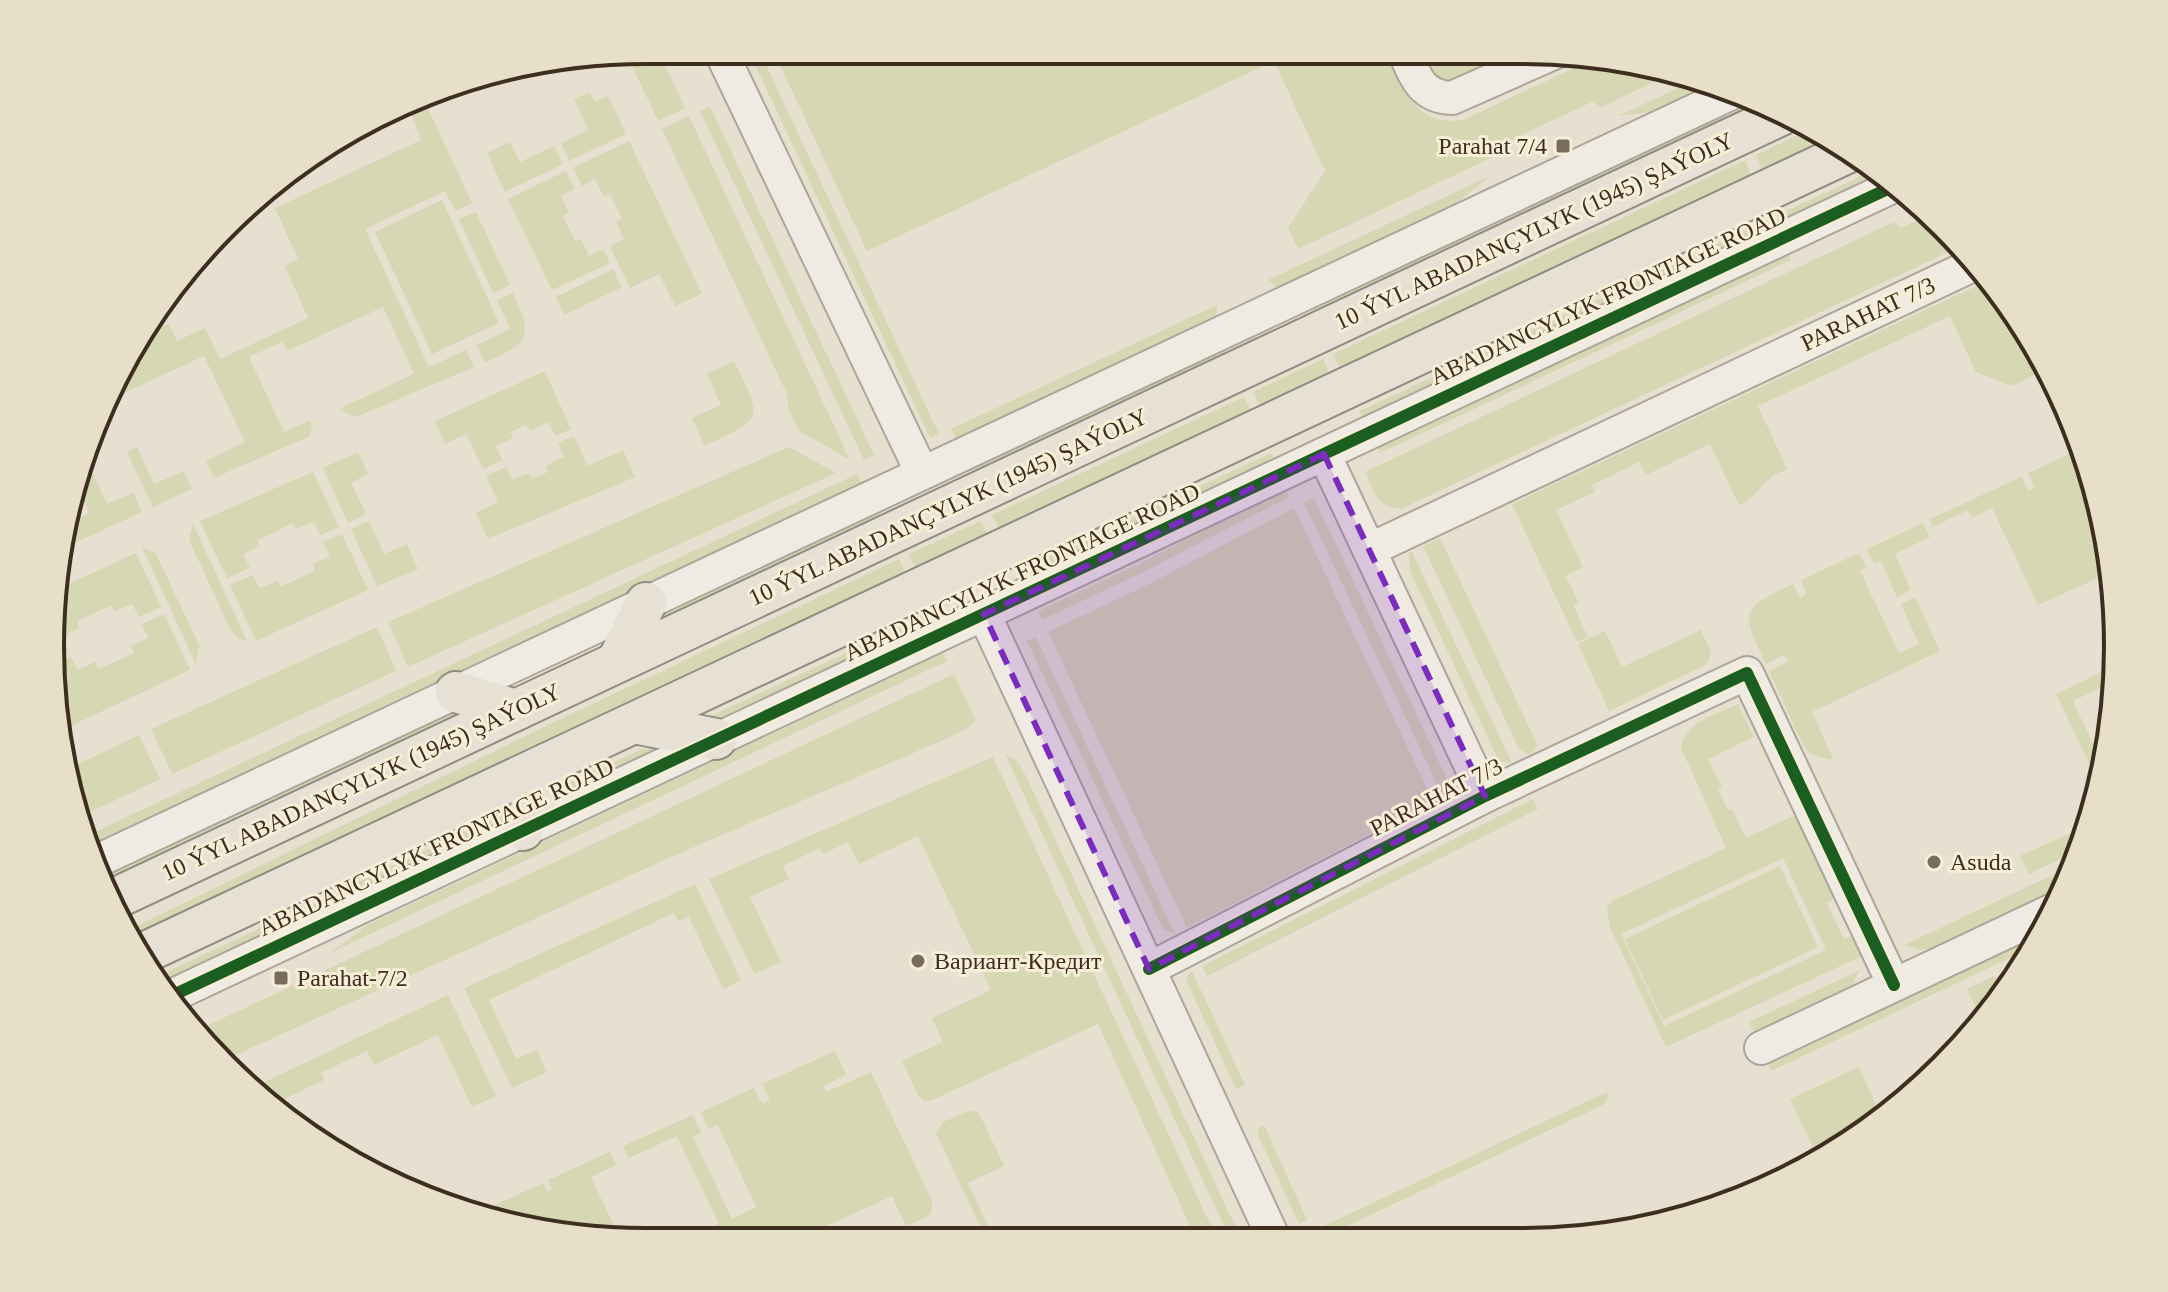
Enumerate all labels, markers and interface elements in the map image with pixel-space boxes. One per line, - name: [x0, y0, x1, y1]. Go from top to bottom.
- street label: 10 ÝYL ABADANÇYLYK (1945) ŞAÝOLY: [1330, 127, 1738, 335]
- place label: Parahat 7/4: [1438, 133, 1547, 159]
- marker: Parahat 7/4: [1554, 137, 1572, 155]
- street label: ABADANCYLYK FRONTAGE ROAD: [1426, 202, 1790, 390]
- street label: PARAHAT 7/3: [1797, 272, 1939, 356]
- street label: 10 ÝYL ABADANÇYLYK (1945) ŞAÝOLY: [744, 403, 1152, 611]
- street label: ABADANCYLYK FRONTAGE ROAD: [840, 478, 1204, 666]
- street label: 10 ÝYL ABADANÇYLYK (1945) ŞAÝOLY: [157, 678, 565, 886]
- street label: ABADANCYLYK FRONTAGE ROAD: [254, 753, 618, 941]
- street label: PARAHAT 7/3: [1366, 753, 1506, 841]
- place label: Asuda: [1950, 849, 2012, 875]
- marker: Asuda: [1925, 853, 1943, 871]
- place label: Вариант-Кредит: [934, 948, 1102, 974]
- marker: Вариант-Кредит: [909, 952, 927, 970]
- place label: Parahat-7/2: [297, 965, 408, 991]
- marker: Parahat-7/2: [272, 969, 290, 987]

